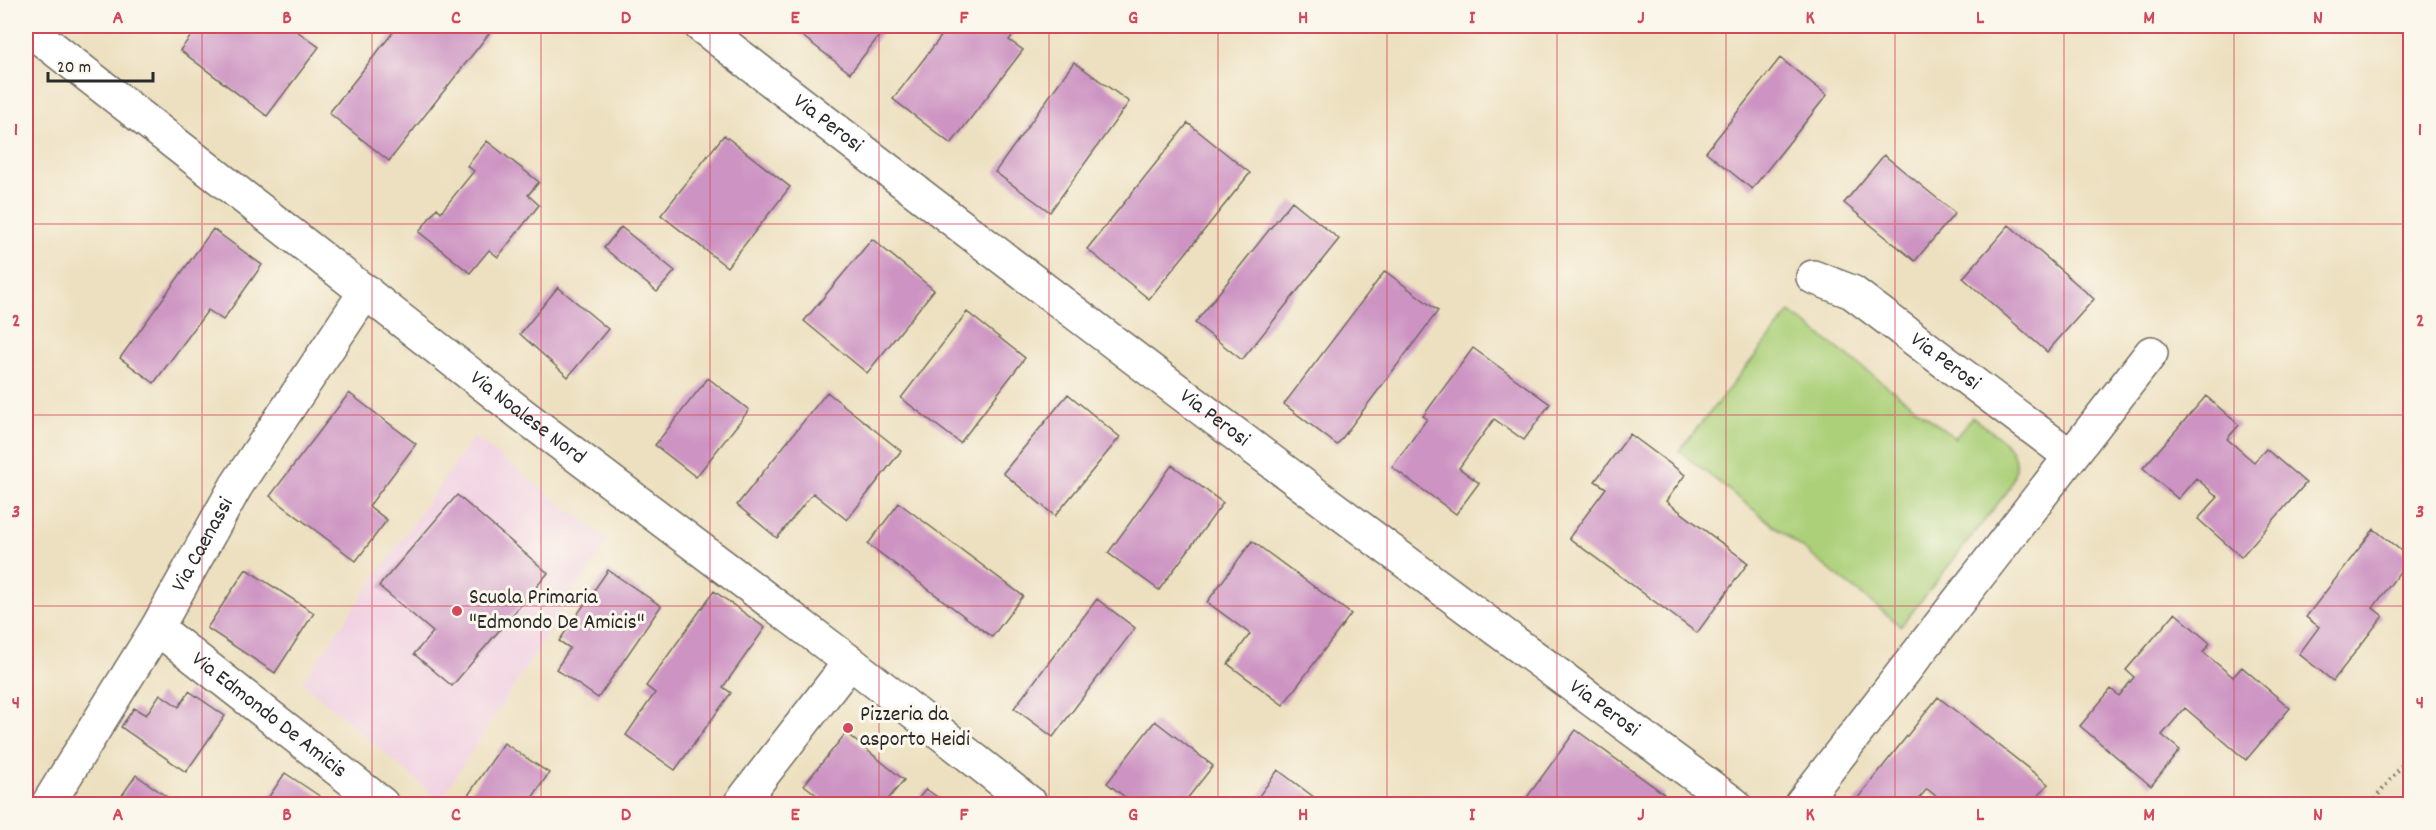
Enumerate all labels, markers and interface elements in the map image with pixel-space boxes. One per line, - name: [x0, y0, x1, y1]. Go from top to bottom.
- text: A: [113, 5, 124, 33]
- text: B: [282, 5, 292, 33]
- text: C: [451, 5, 461, 33]
- text: D: [621, 5, 632, 33]
- text: E: [790, 5, 800, 33]
- text: F: [960, 5, 970, 33]
- text: G: [1128, 5, 1138, 33]
- text: H: [1298, 5, 1308, 33]
- text: I: [1469, 5, 1476, 33]
- text: J: [1637, 5, 1645, 33]
- text: K: [1805, 5, 1815, 33]
- text: L: [1976, 5, 1985, 33]
- text: M: [2143, 5, 2155, 33]
- text: N: [2313, 5, 2323, 33]
- scale bar: [48, 45, 153, 83]
- text: 20 m: [57, 56, 91, 81]
- street label: Via Perosi: [786, 87, 869, 161]
- text: 1: [14, 117, 18, 145]
- text: 1: [2418, 117, 2422, 145]
- text: 2: [12, 308, 20, 336]
- text: 2: [2416, 308, 2424, 336]
- street label: Via Perosi: [1903, 325, 1987, 399]
- street label: Via Noalese Nord: [463, 363, 592, 473]
- street label: Via Perosi: [1173, 382, 1256, 455]
- street label: Via Caenassi: [164, 492, 242, 598]
- text: 3: [12, 499, 20, 527]
- text: 3: [2416, 499, 2424, 527]
- place label: Scuola Primaria "Edmondo De Amicis": [469, 583, 645, 639]
- marker: Scuola Primaria "Edmondo De Amicis": [450, 604, 464, 618]
- street label: Via Edmondo De Amicis: [184, 645, 353, 786]
- street label: Via Perosi: [1562, 672, 1646, 745]
- text: 4: [12, 690, 20, 718]
- text: 4: [2416, 690, 2424, 718]
- place label: Pizzeria da asporto Heidi: [860, 700, 970, 756]
- marker: Pizzeria da asporto Heidi: [841, 721, 855, 735]
- text: A: [113, 802, 124, 830]
- text: B: [282, 802, 292, 830]
- text: C: [451, 802, 461, 830]
- text: D: [621, 802, 632, 830]
- text: E: [790, 802, 800, 830]
- text: F: [960, 802, 970, 830]
- text: G: [1128, 802, 1138, 830]
- text: H: [1298, 802, 1308, 830]
- text: I: [1469, 802, 1476, 830]
- text: J: [1637, 802, 1645, 830]
- text: K: [1805, 802, 1815, 830]
- text: L: [1976, 802, 1985, 830]
- text: M: [2143, 802, 2155, 830]
- text: N: [2313, 802, 2323, 830]

